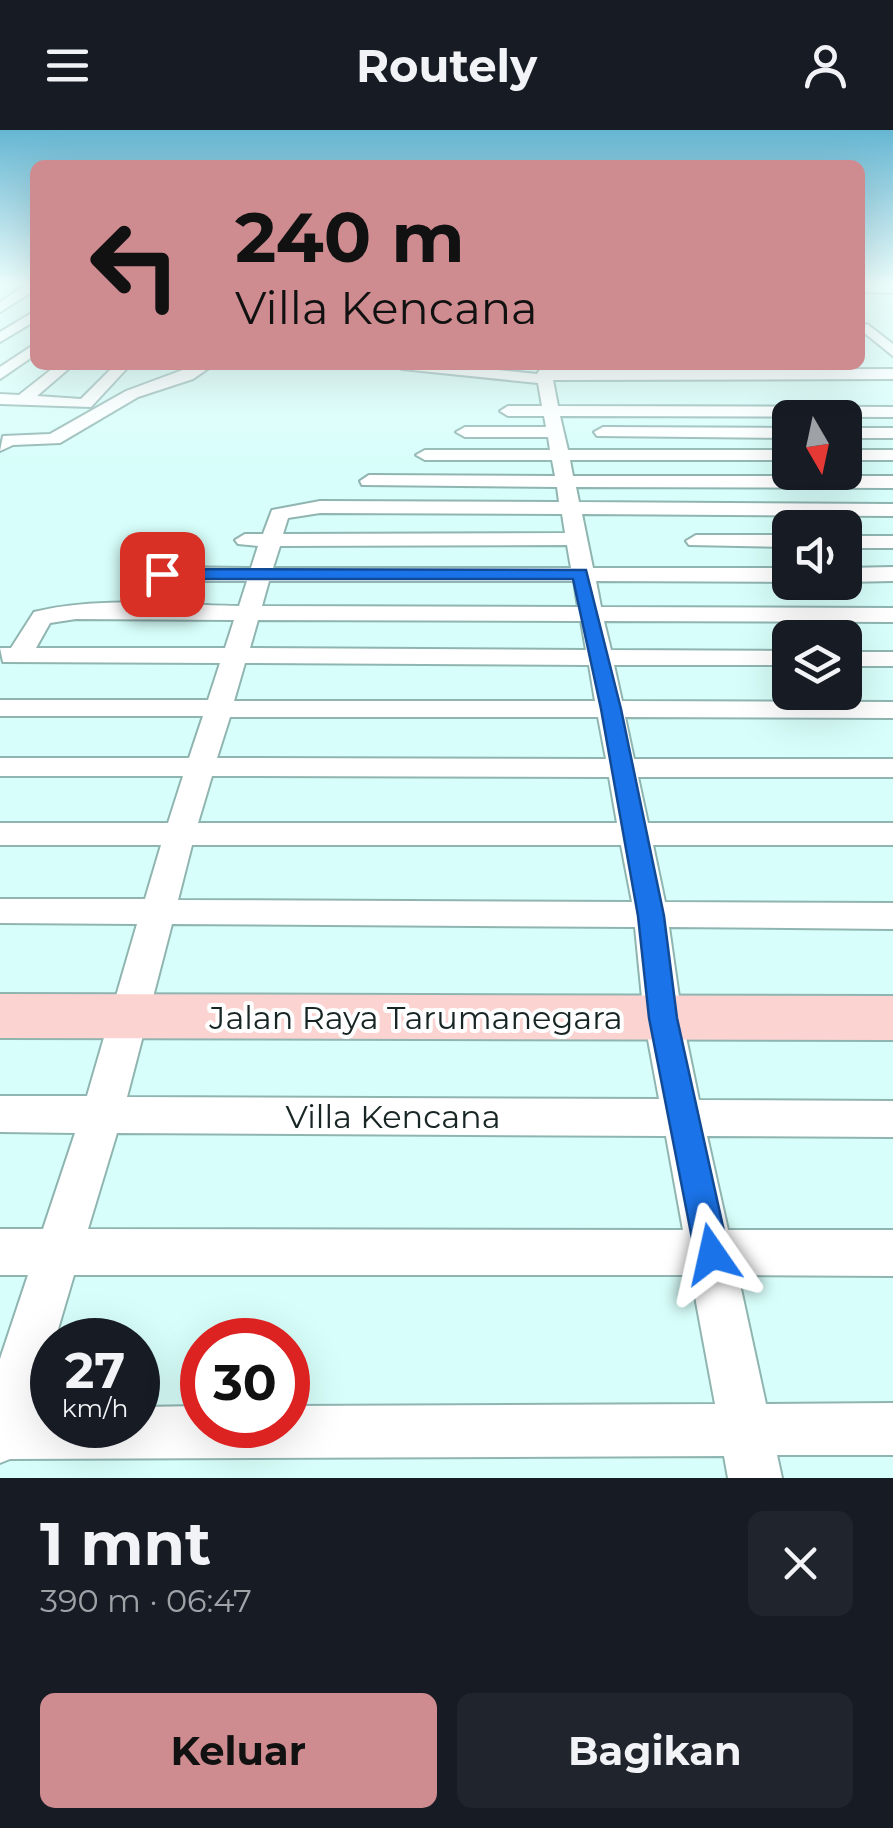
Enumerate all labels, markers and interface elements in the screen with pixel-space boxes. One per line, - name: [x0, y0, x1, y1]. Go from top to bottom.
- icon: menu: [40, 38, 95, 93]
- text: Routely: [356, 38, 537, 93]
- icon: person: [798, 38, 853, 93]
- text: 240 m: [235, 194, 465, 280]
- icon: left: [70, 200, 200, 330]
- text: Villa Kencana: [235, 280, 538, 335]
- north arrow: [772, 400, 862, 490]
- map controls: [772, 400, 862, 710]
- button: sound: [772, 510, 862, 600]
- pin: [120, 532, 205, 617]
- icon: arrive: [135, 547, 190, 602]
- button: layers: [772, 620, 862, 710]
- street label: Jalan Raya Tarumanegara: [208, 998, 623, 1037]
- street label: Villa Kencana: [285, 1097, 501, 1136]
- position arrow: [660, 1202, 764, 1306]
- speed limit sign: 30: [180, 1318, 310, 1448]
- text: 27: [65, 1340, 125, 1401]
- text: km/h: [62, 1393, 128, 1423]
- text: 1 mnt: [40, 1507, 211, 1580]
- button: close: [748, 1511, 853, 1616]
- text: 390 m · 06:47: [40, 1581, 252, 1620]
- button: Keluar: [40, 1693, 437, 1808]
- button: Bagikan: [457, 1693, 853, 1808]

